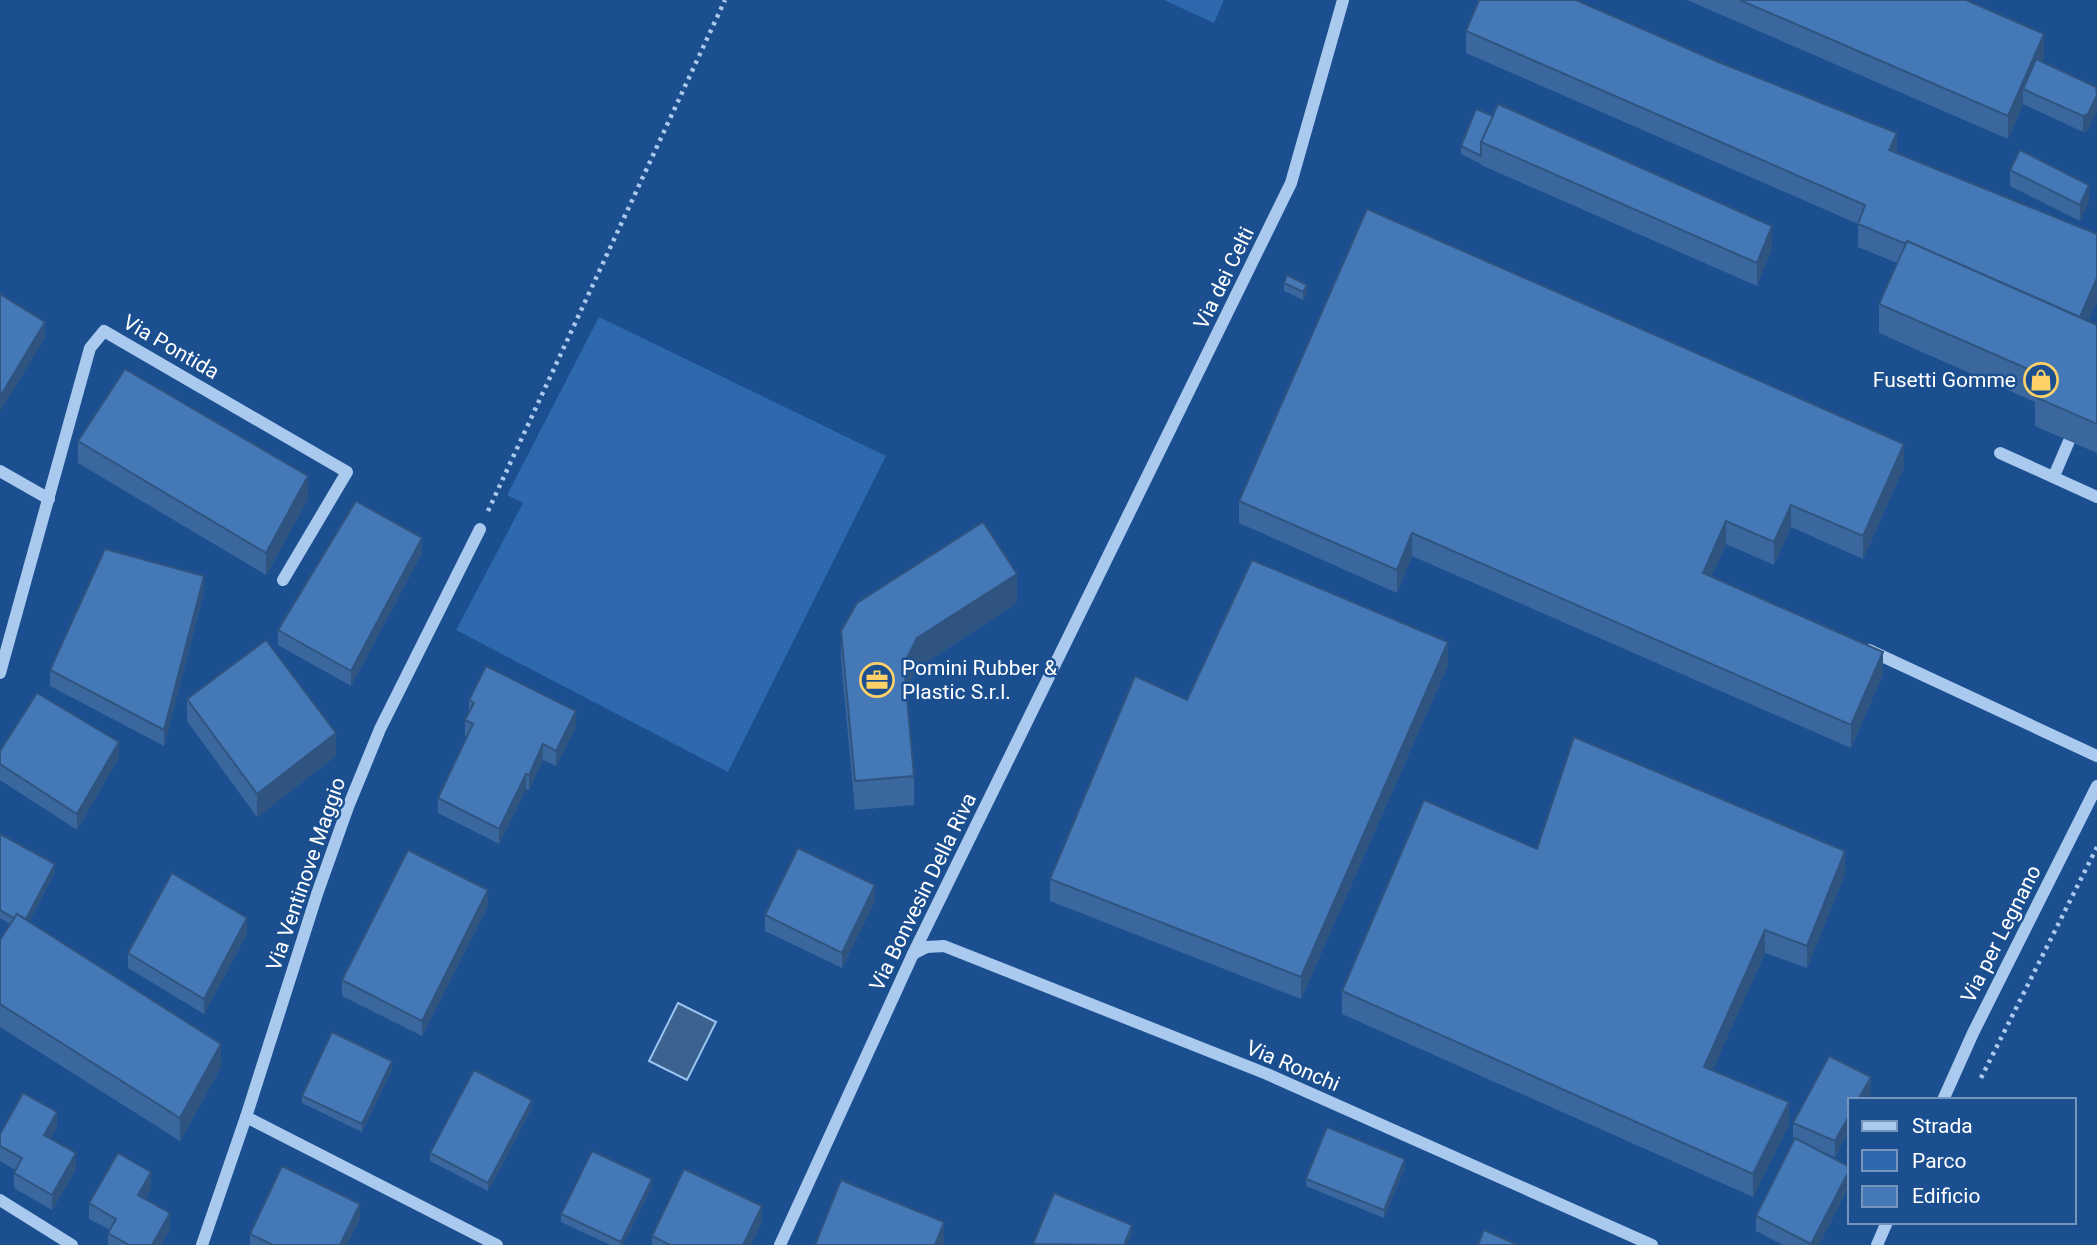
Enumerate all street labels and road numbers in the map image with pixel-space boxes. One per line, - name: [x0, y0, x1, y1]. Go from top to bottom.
- street label: Via dei Celti: [1189, 223, 1259, 333]
- street label: Via Pontida: [119, 310, 223, 384]
- street label: Via Ventinove Maggio: [262, 774, 350, 974]
- street label: Via Bonvesin Della Riva: [865, 789, 981, 995]
- street label: Via per Legnano: [1956, 861, 2046, 1007]
- street label: Via Ronchi: [1243, 1036, 1343, 1096]

